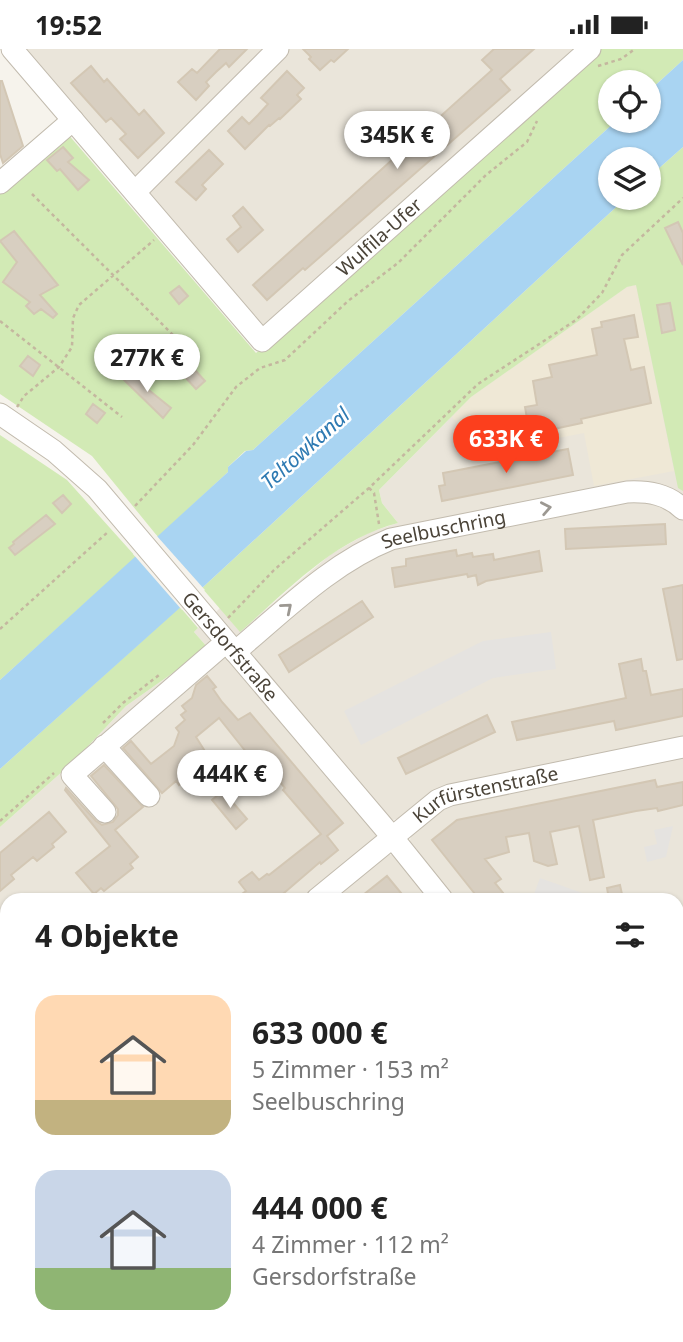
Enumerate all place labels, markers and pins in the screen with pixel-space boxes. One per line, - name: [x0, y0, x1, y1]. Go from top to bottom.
- pin: 345K €: [340, 111, 454, 171]
- pin: 277K €: [90, 335, 204, 394]
- pin: 633K €: [449, 415, 563, 475]
- pin: 444K €: [173, 751, 287, 810]

